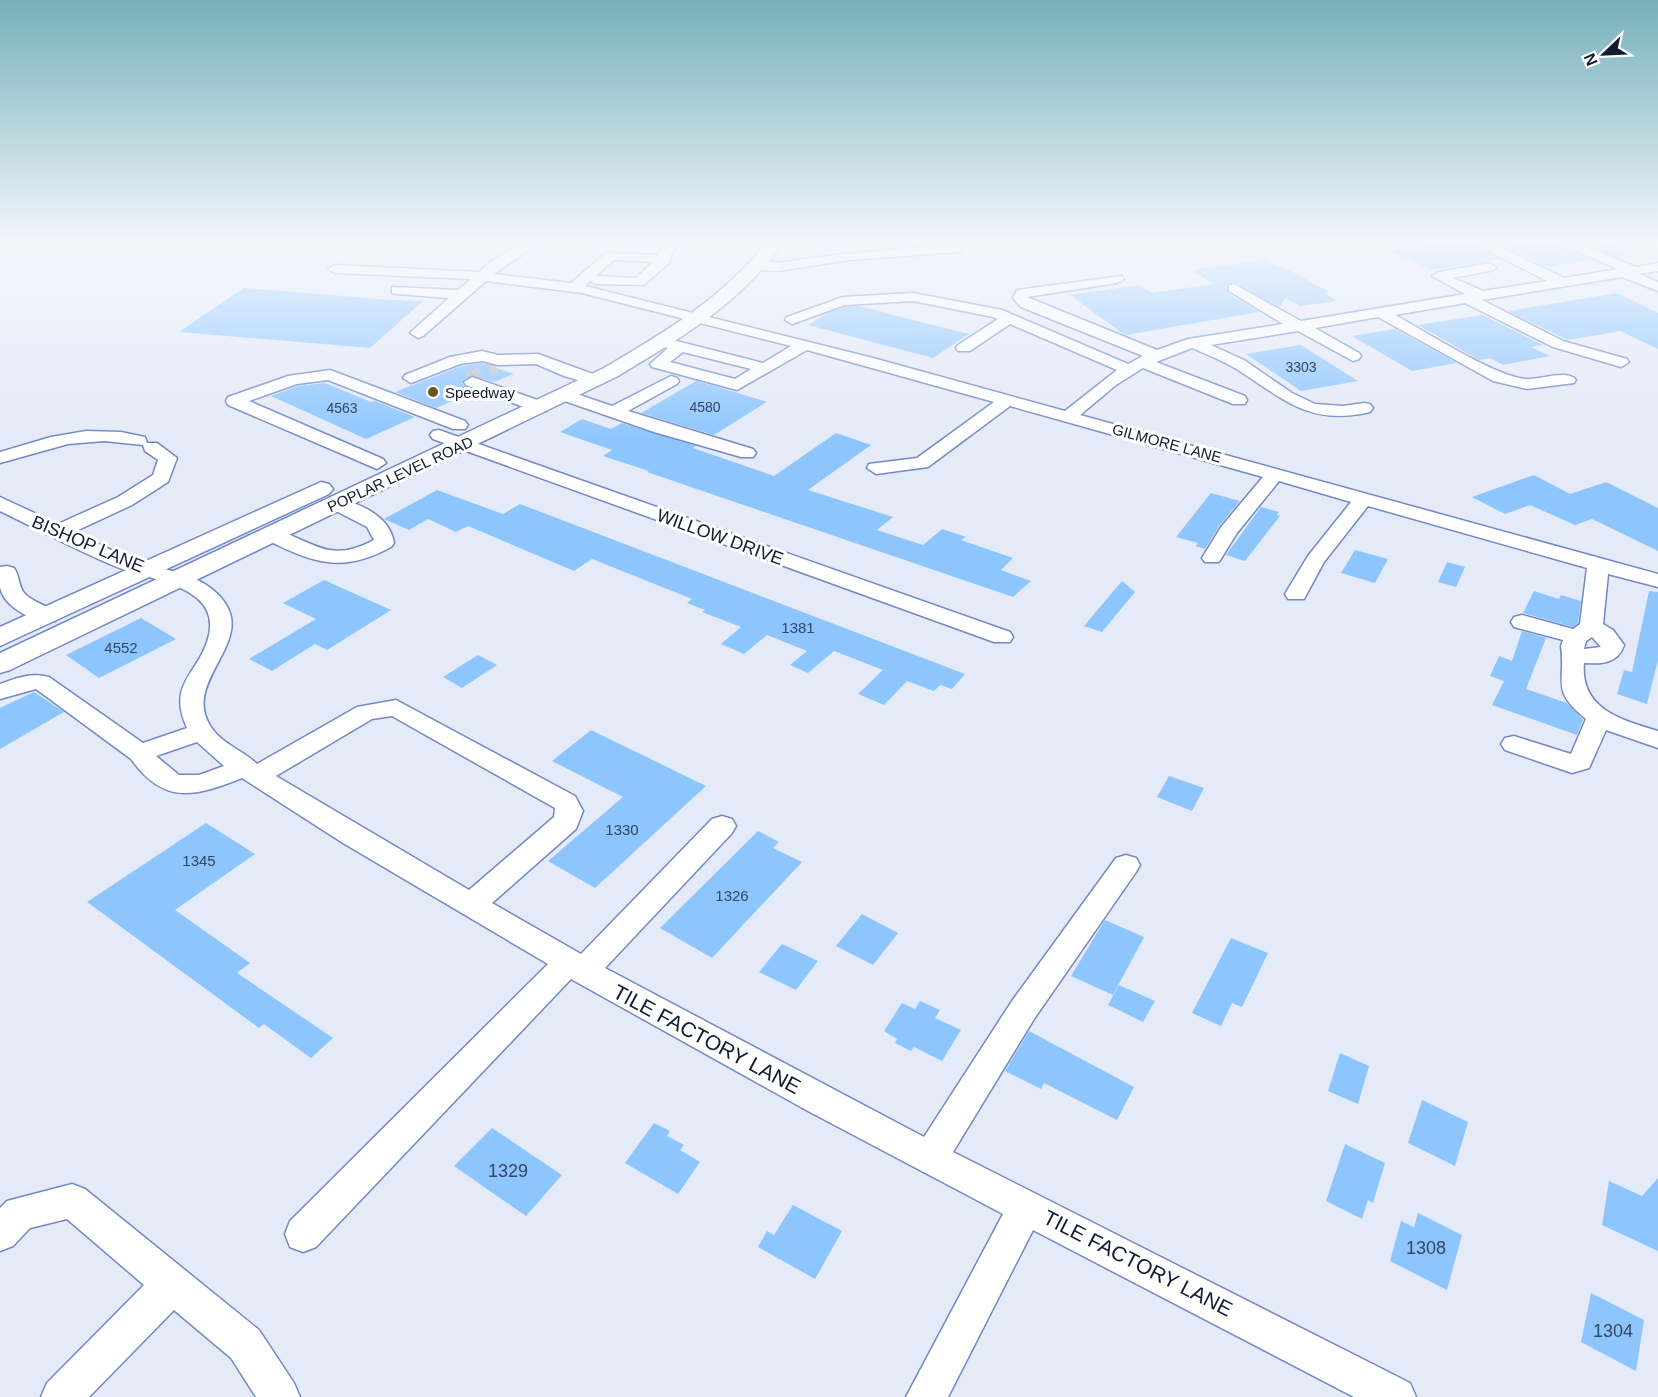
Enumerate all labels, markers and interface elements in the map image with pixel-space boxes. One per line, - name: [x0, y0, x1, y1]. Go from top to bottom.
- north arrow: [1574, 24, 1634, 84]
- text: N: [1581, 51, 1601, 68]
- house number: 3303: [1285, 359, 1317, 375]
- place label: Speedway: [445, 384, 516, 401]
- marker: Speedway: [426, 385, 440, 399]
- house number: 4580: [689, 399, 721, 415]
- house number: 4563: [326, 400, 358, 416]
- street label: GILMORE LANE: [1110, 420, 1224, 466]
- street label: POPLAR LEVEL ROAD: [325, 433, 476, 515]
- street label: WILLOW DRIVE: [654, 505, 786, 569]
- street label: BISHOP LANE: [29, 511, 147, 577]
- house number: 1381: [781, 619, 815, 636]
- house number: 4552: [104, 639, 138, 656]
- house number: 1330: [605, 821, 639, 838]
- house number: 1345: [182, 852, 216, 869]
- house number: 1326: [715, 887, 749, 904]
- street label: TILE FACTORY LANE: [609, 980, 805, 1098]
- house number: 1329: [488, 1161, 528, 1181]
- street label: TILE FACTORY LANE: [1040, 1205, 1236, 1321]
- house number: 1308: [1406, 1238, 1446, 1258]
- house number: 1304: [1593, 1321, 1633, 1341]

